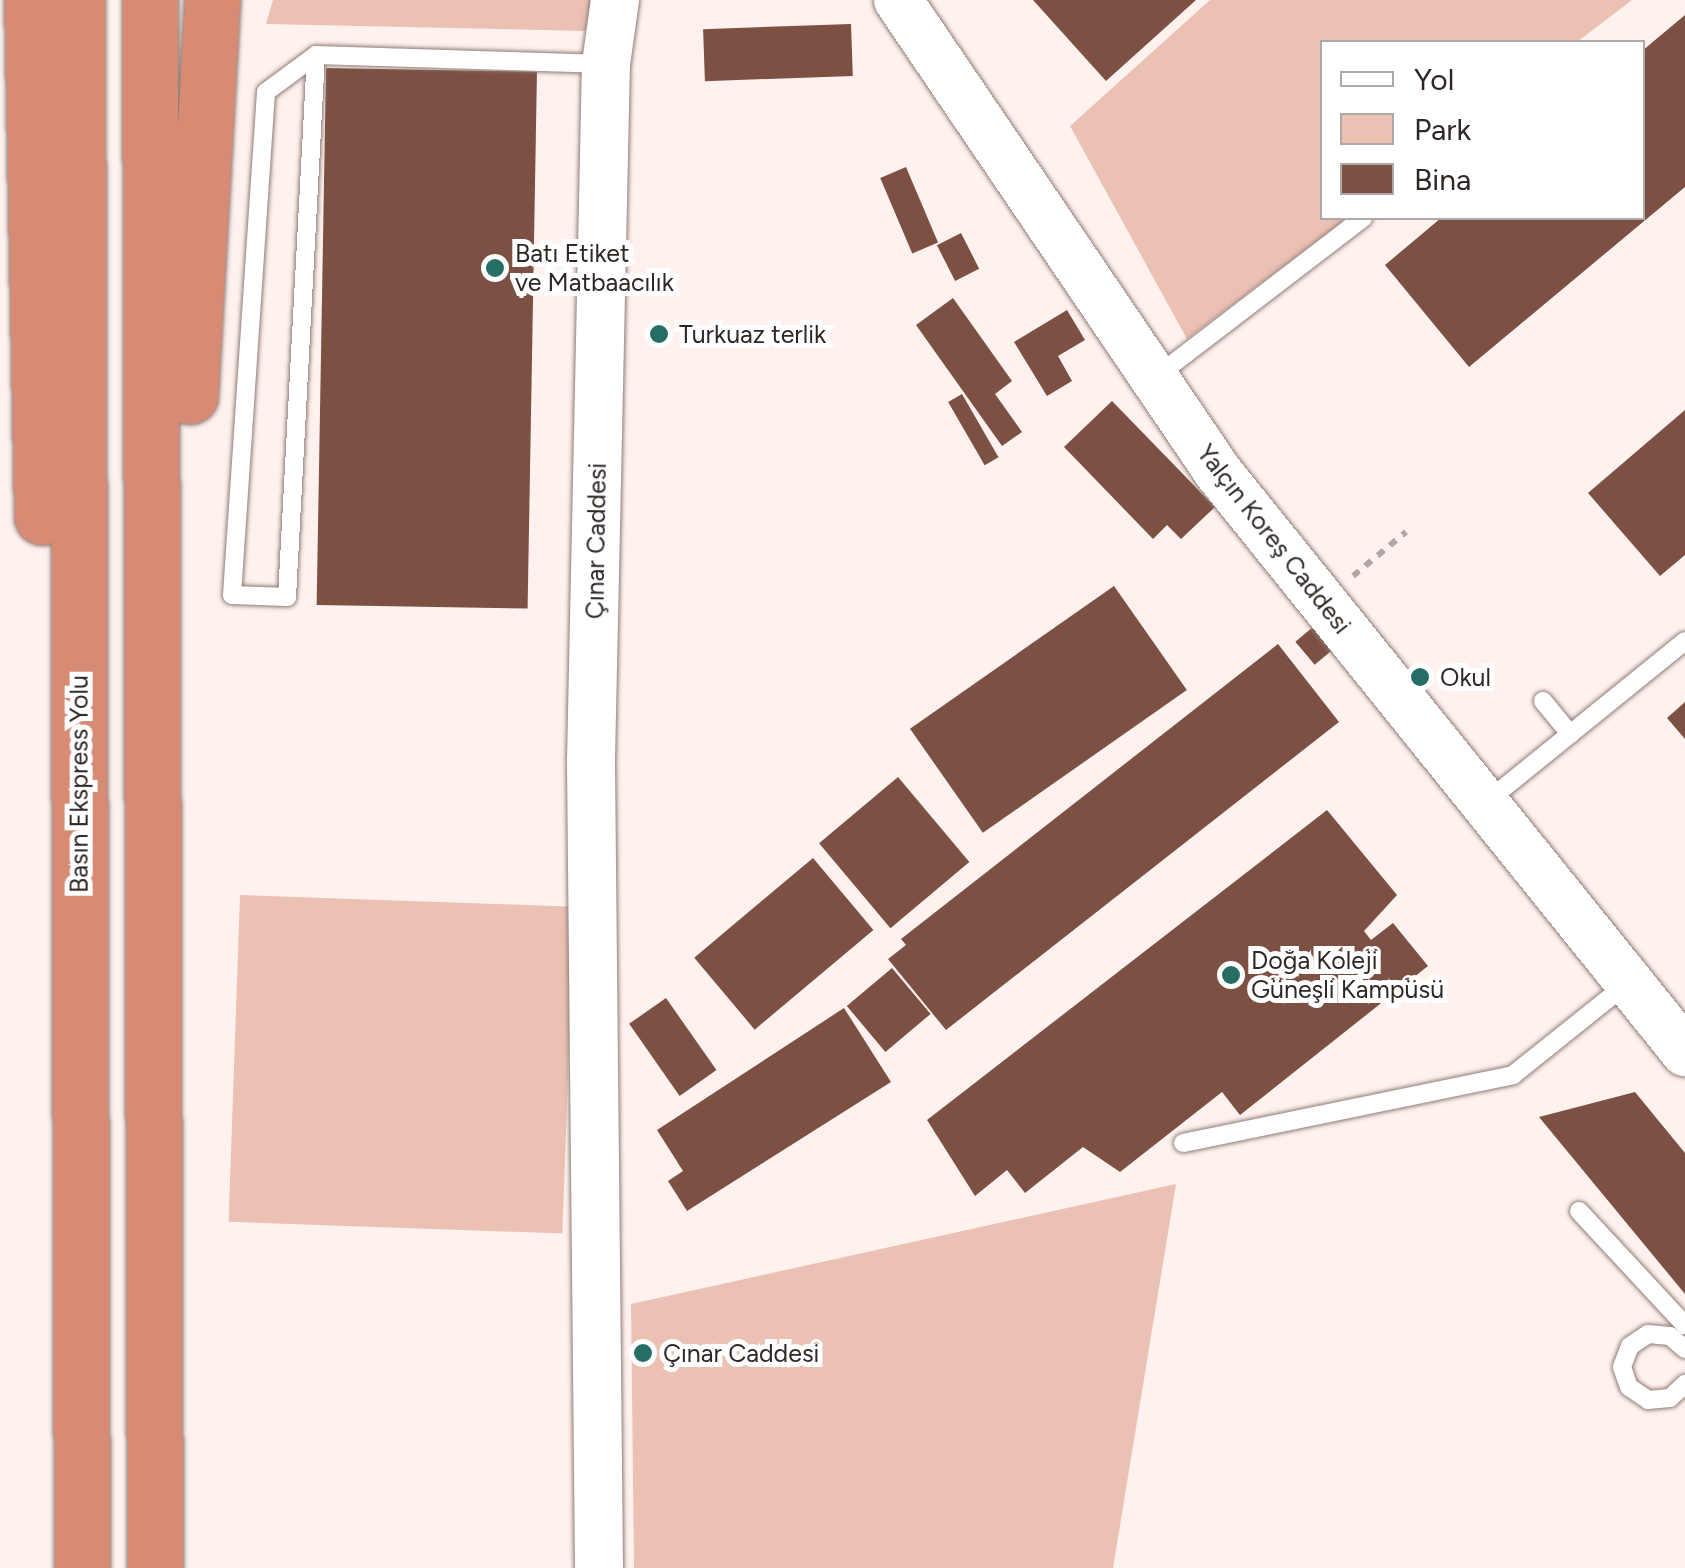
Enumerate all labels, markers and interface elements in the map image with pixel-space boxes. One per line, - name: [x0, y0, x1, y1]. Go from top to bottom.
- legend: [1320, 40, 1645, 220]
- text: Yol: [1414, 61, 1454, 98]
- text: Park: [1414, 111, 1471, 148]
- text: Bina: [1414, 161, 1471, 198]
- place label: Batı Etiket ve Matbaacılık: [515, 239, 674, 298]
- marker: Batı Etiket ve Matbaacılık: [484, 257, 506, 279]
- place label: Turkuaz terlik: [679, 319, 826, 349]
- marker: Turkuaz terlik: [648, 323, 670, 345]
- street label: Yalçın Koreş Caddesi: [1191, 438, 1357, 640]
- street label: Çınar Caddesi: [580, 463, 612, 619]
- place label: Okul: [1440, 662, 1491, 692]
- marker: Okul: [1409, 666, 1431, 688]
- street label: Basın Ekspress Yolu: [64, 675, 94, 893]
- place label: Doğa Koleji Güneşli Kampüsü: [1251, 946, 1444, 1005]
- marker: Doğa Koleji Güneşli Kampüsü: [1220, 964, 1242, 986]
- place label: Çınar Caddesi: [663, 1338, 819, 1368]
- marker: Çınar Caddesi: [632, 1342, 654, 1364]

